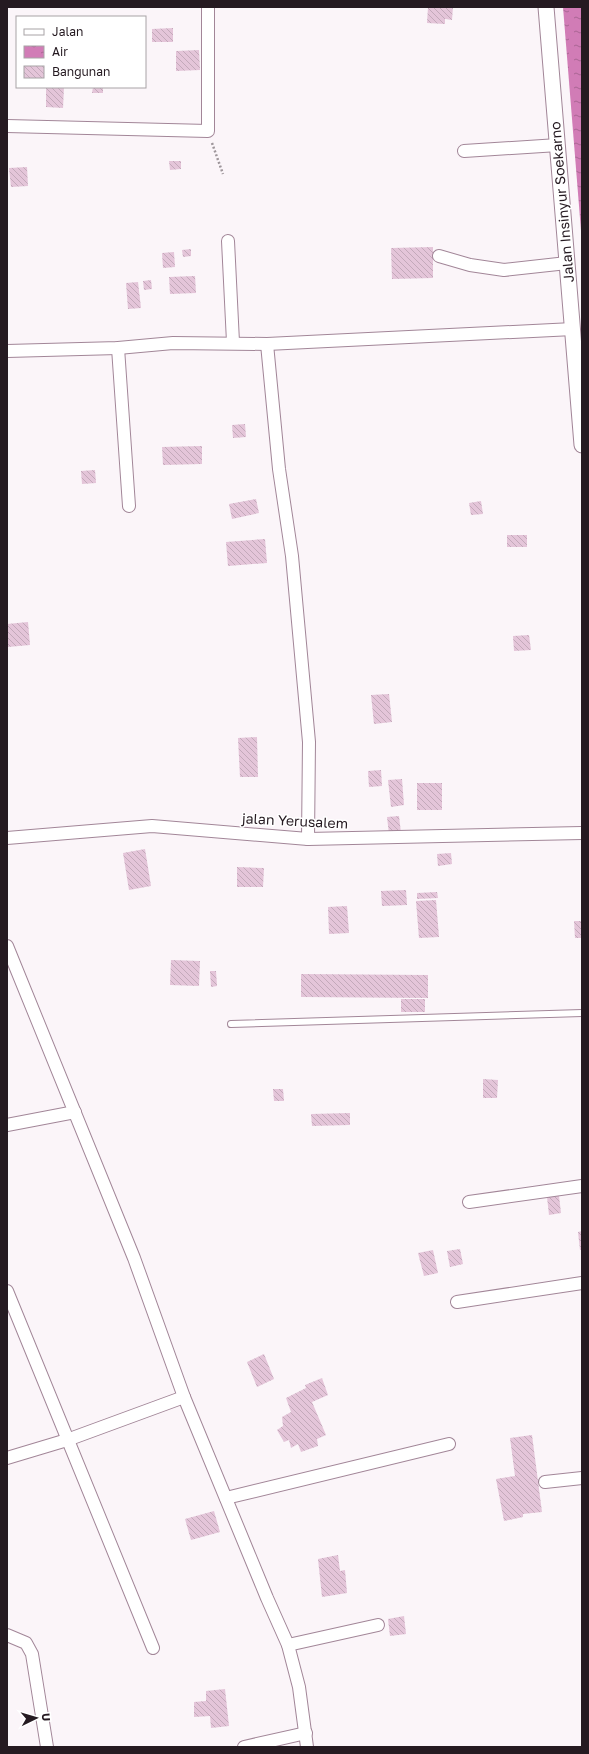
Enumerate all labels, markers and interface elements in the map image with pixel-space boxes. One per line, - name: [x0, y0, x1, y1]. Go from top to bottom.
- legend: [16, 16, 146, 88]
- text: Jalan: [52, 24, 83, 39]
- text: Air: [52, 44, 68, 59]
- text: Bangunan: [52, 64, 110, 79]
- street label: Jalan Insinyur Soekarno: [546, 121, 577, 283]
- street label: jalan Yerusalem: [241, 809, 349, 832]
- north arrow: [16, 1698, 56, 1738]
- text: U: [40, 1713, 53, 1722]

